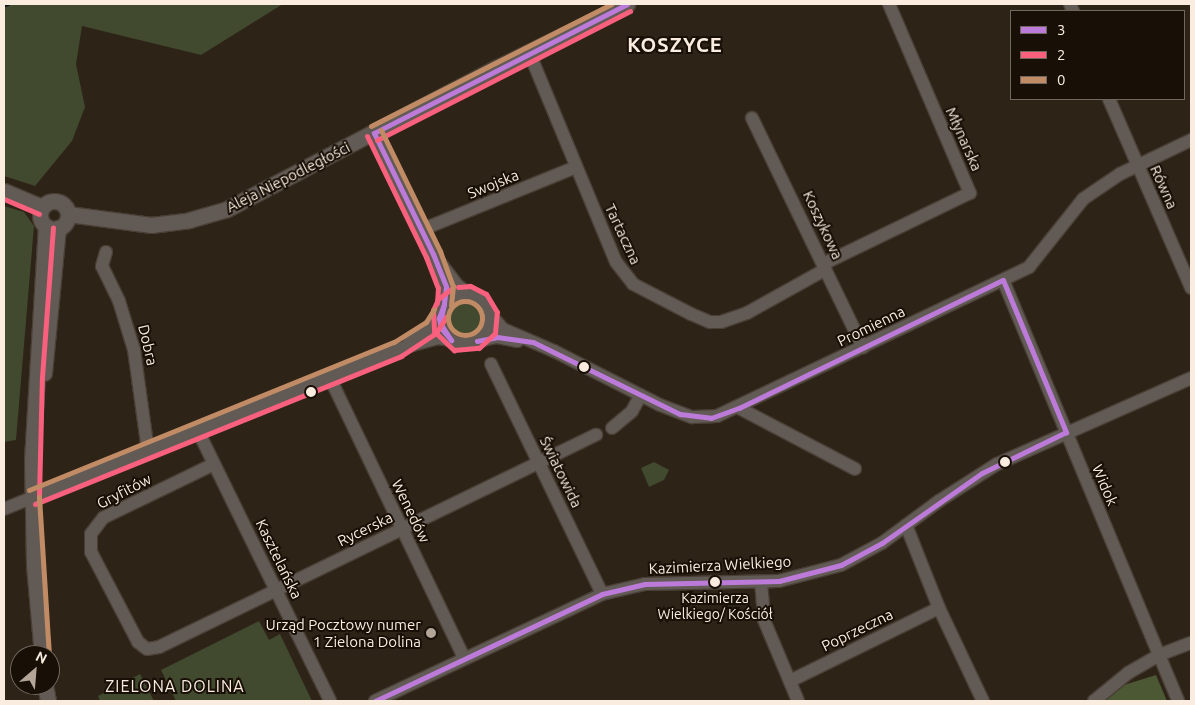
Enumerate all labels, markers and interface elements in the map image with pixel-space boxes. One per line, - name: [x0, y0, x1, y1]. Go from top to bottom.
- legend: [1010, 10, 1185, 100]
- text: 3: [1057, 21, 1065, 38]
- district label: KOSZYCE: [626, 32, 724, 56]
- text: 2: [1057, 46, 1065, 63]
- text: 0: [1057, 71, 1065, 88]
- street label: Młynarska: [942, 104, 986, 174]
- street label: Aleja Niepodległości: [223, 138, 353, 216]
- street label: Równa: [1146, 162, 1182, 212]
- street label: Swojska: [465, 166, 521, 202]
- street label: Koszykowa: [799, 188, 847, 262]
- street label: Tartaczna: [601, 201, 645, 267]
- street label: Promienna: [834, 302, 908, 350]
- street label: Dobra: [135, 323, 161, 367]
- unlabelled marker: [579, 362, 589, 372]
- unlabelled marker: [306, 387, 316, 397]
- street label: Światowida: [536, 433, 586, 511]
- unlabelled marker: [1000, 457, 1010, 467]
- street label: Widok: [1088, 462, 1122, 508]
- street label: Gryfitów: [94, 470, 154, 512]
- street label: Wenedów: [388, 477, 434, 545]
- street label: Rycerska: [334, 508, 396, 550]
- street label: Kasztelańska: [252, 516, 306, 602]
- street label: Kazimierza Wielkiego: [648, 552, 792, 578]
- marker: Kazimierza Wielkiego/ Kościół: [710, 577, 720, 587]
- place label: Kazimierza Wielkiego/ Kościół: [657, 590, 773, 622]
- street label: Poprzeczna: [818, 605, 896, 655]
- place label: Urząd Pocztowy numer 1 Zielona Dolina: [266, 615, 421, 650]
- marker: Urząd Pocztowy numer 1 Zielona Dolina: [425, 627, 437, 639]
- north arrow: [10, 645, 60, 695]
- text: N: [33, 648, 50, 667]
- district label: ZIELONA DOLINA: [104, 676, 246, 696]

